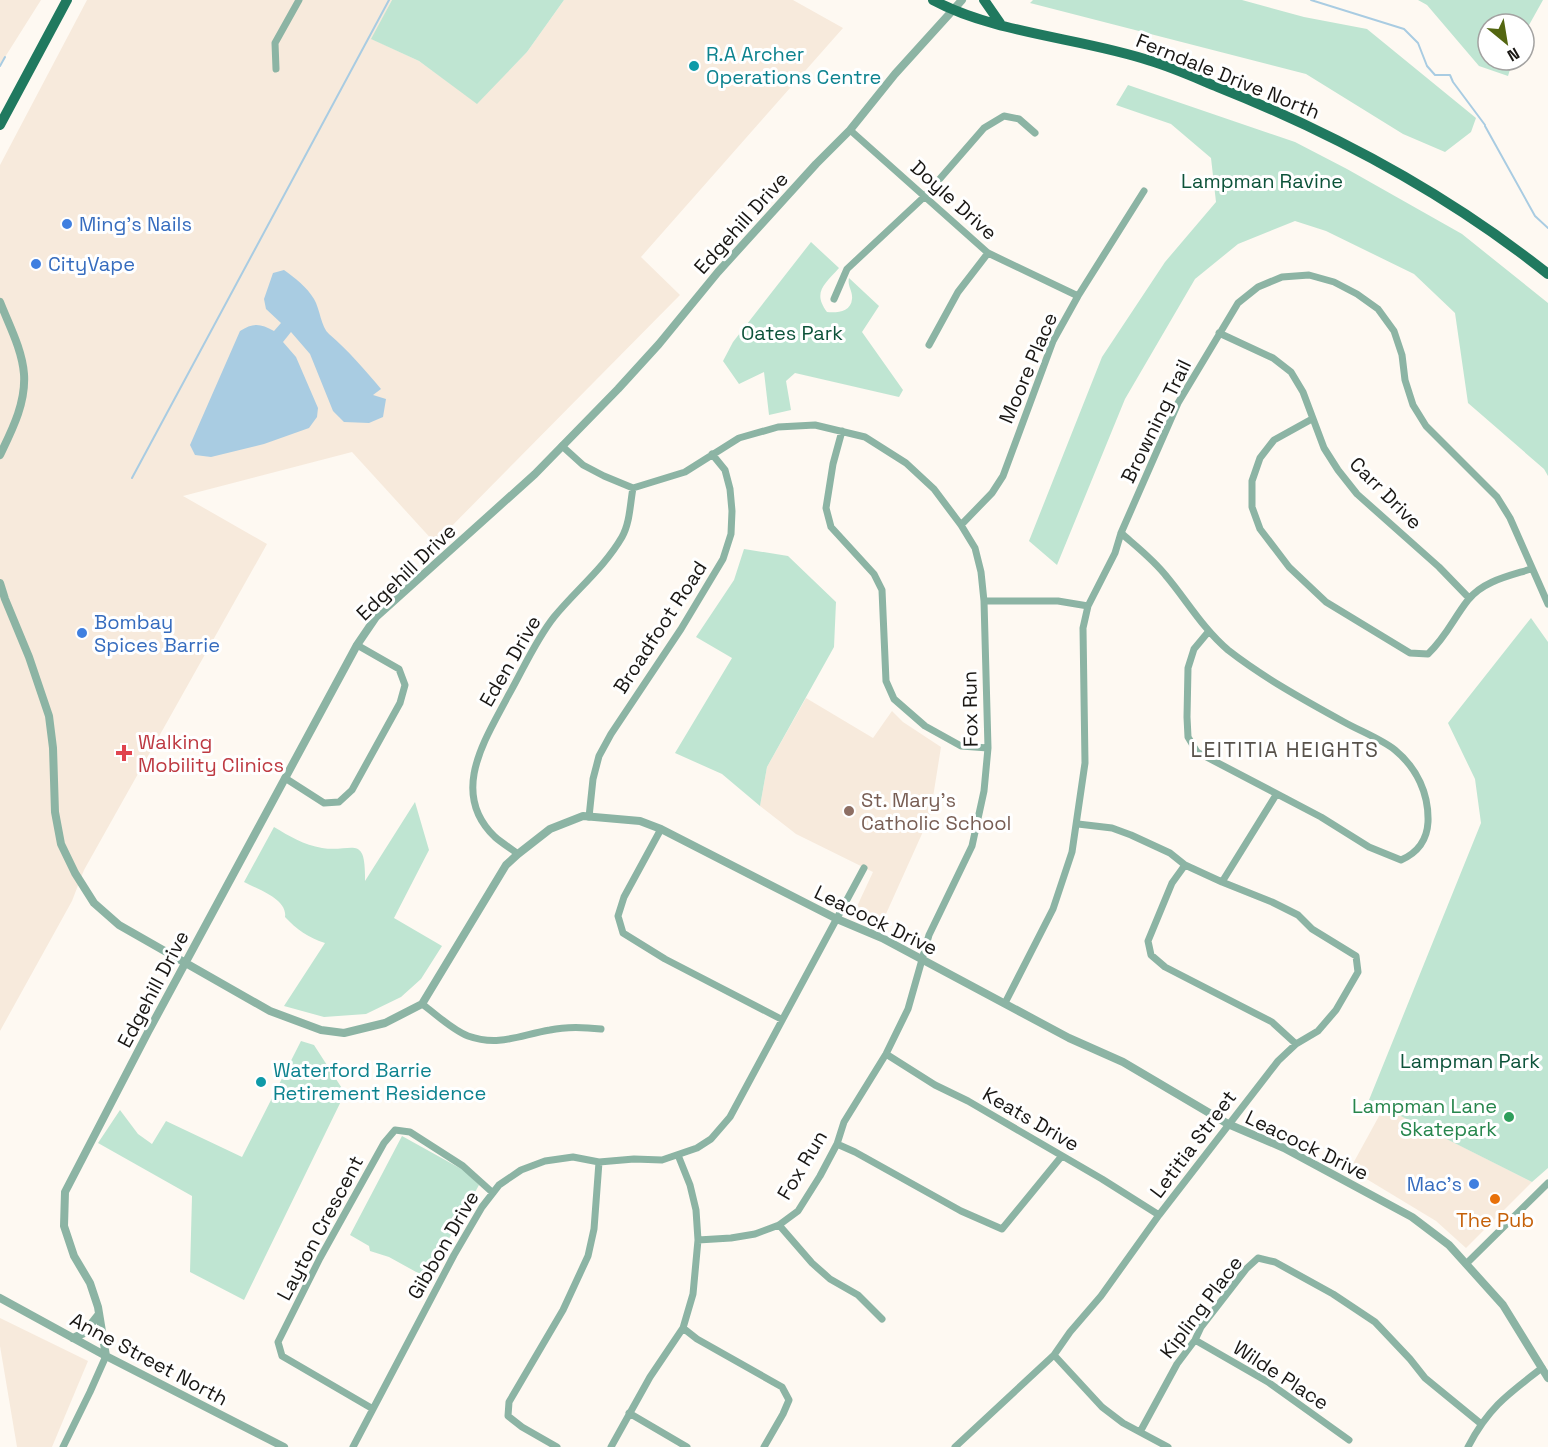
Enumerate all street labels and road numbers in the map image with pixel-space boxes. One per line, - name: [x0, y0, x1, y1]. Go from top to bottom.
- street label: Ferndale Drive North: [1132, 27, 1324, 125]
- street label: Doyle Drive: [905, 154, 1003, 246]
- street label: Edgehill Drive: [688, 166, 794, 280]
- street label: Moore Place: [993, 309, 1063, 427]
- street label: Browning Trail: [1115, 355, 1197, 487]
- street label: Carr Drive: [1344, 451, 1428, 535]
- street label: Edgehill Drive: [351, 518, 461, 626]
- street label: Broadfoot Road: [607, 556, 713, 698]
- street label: Eden Drive: [473, 611, 547, 711]
- street label: Fox Run: [956, 671, 984, 747]
- street label: Leacock Drive: [810, 879, 942, 961]
- street label: Edgehill Drive: [111, 926, 195, 1052]
- street label: Keats Drive: [978, 1081, 1084, 1157]
- street label: Letitia Street: [1144, 1085, 1242, 1203]
- street label: Leacock Drive: [1241, 1104, 1373, 1186]
- street label: Fox Run: [771, 1126, 833, 1204]
- street label: Layton Crescent: [271, 1151, 369, 1305]
- street label: Gibbon Drive: [401, 1186, 485, 1304]
- street label: Kipling Place: [1154, 1250, 1248, 1364]
- street label: Anne Street North: [66, 1306, 232, 1412]
- street label: Wilde Place: [1228, 1334, 1334, 1416]

